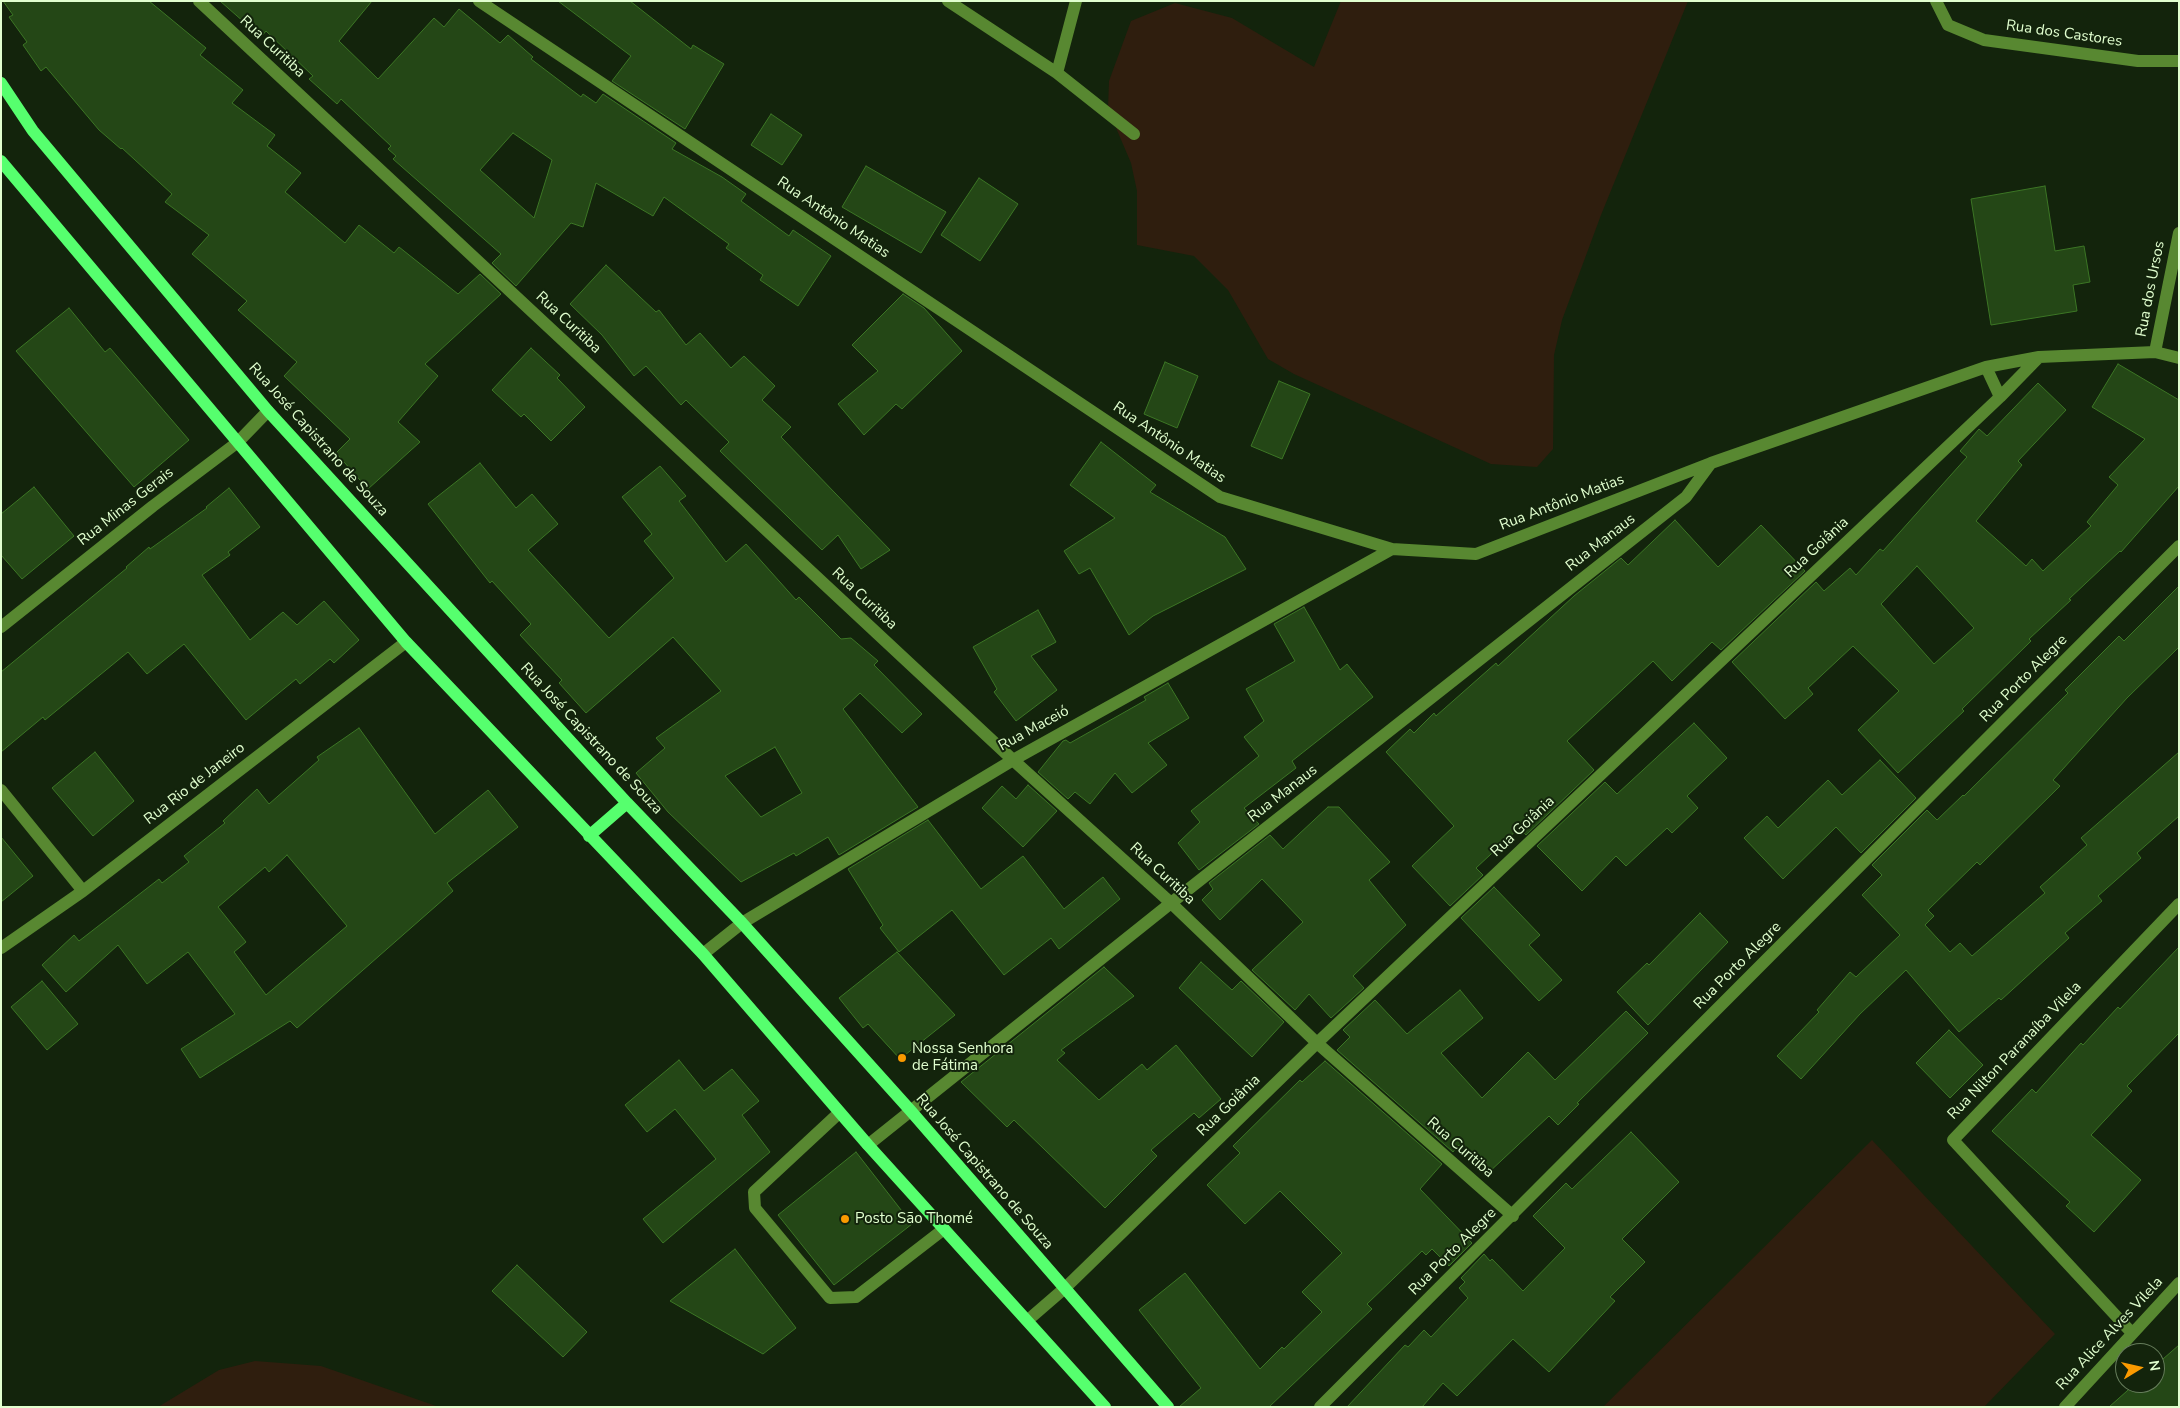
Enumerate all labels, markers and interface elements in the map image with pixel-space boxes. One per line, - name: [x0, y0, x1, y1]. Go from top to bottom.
- street label: Rua Curitiba: [236, 12, 308, 82]
- street label: Rua dos Castores: [2005, 17, 2123, 51]
- street label: Rua Antônio Matias: [773, 174, 893, 262]
- street label: Rua dos Ursos: [2133, 239, 2169, 339]
- street label: Rua Curitiba: [532, 288, 604, 358]
- street label: Rua José Capistrano de Souza: [244, 360, 392, 520]
- street label: Rua Antônio Matias: [1109, 399, 1229, 487]
- street label: Rua Minas Gerais: [74, 464, 178, 550]
- street label: Rua Antônio Matias: [1497, 471, 1627, 535]
- street label: Rua Manaus: [1563, 510, 1639, 576]
- street label: Rua Goiânia: [1781, 514, 1853, 582]
- street label: Rua Curitiba: [828, 564, 900, 634]
- street label: Rua Porto Alegre: [1977, 632, 2071, 726]
- street label: Rua José Capistrano de Souza: [516, 660, 666, 818]
- street label: Rua Maceió: [996, 702, 1072, 756]
- street label: Rua Rio de Janeiro: [141, 739, 249, 829]
- street label: Rua Manaus: [1245, 761, 1321, 827]
- street label: Rua Goiânia: [1487, 793, 1559, 861]
- street label: Rua Curitiba: [1126, 839, 1198, 909]
- street label: Rua Porto Alegre: [1691, 919, 1785, 1013]
- street label: Rua Nilton Paranaíba Vilela: [1944, 978, 2086, 1124]
- place label: Nossa Senhora de Fátima: [912, 1040, 1014, 1075]
- marker: Nossa Senhora de Fátima: [896, 1052, 908, 1064]
- street label: Rua Goiânia: [1194, 1071, 1264, 1141]
- street label: Rua José Capistrano de Souza: [912, 1091, 1056, 1253]
- street label: Rua Curitiba: [1423, 1114, 1497, 1182]
- street label: Rua Porto Alegre: [1406, 1205, 1500, 1299]
- place label: Posto São Thomé: [855, 1210, 973, 1228]
- marker: Posto São Thomé: [839, 1213, 851, 1225]
- street label: Rua Alice Alves Vilela: [2053, 1274, 2167, 1394]
- north arrow: [2115, 1343, 2165, 1393]
- text: N: [2144, 1359, 2165, 1372]

